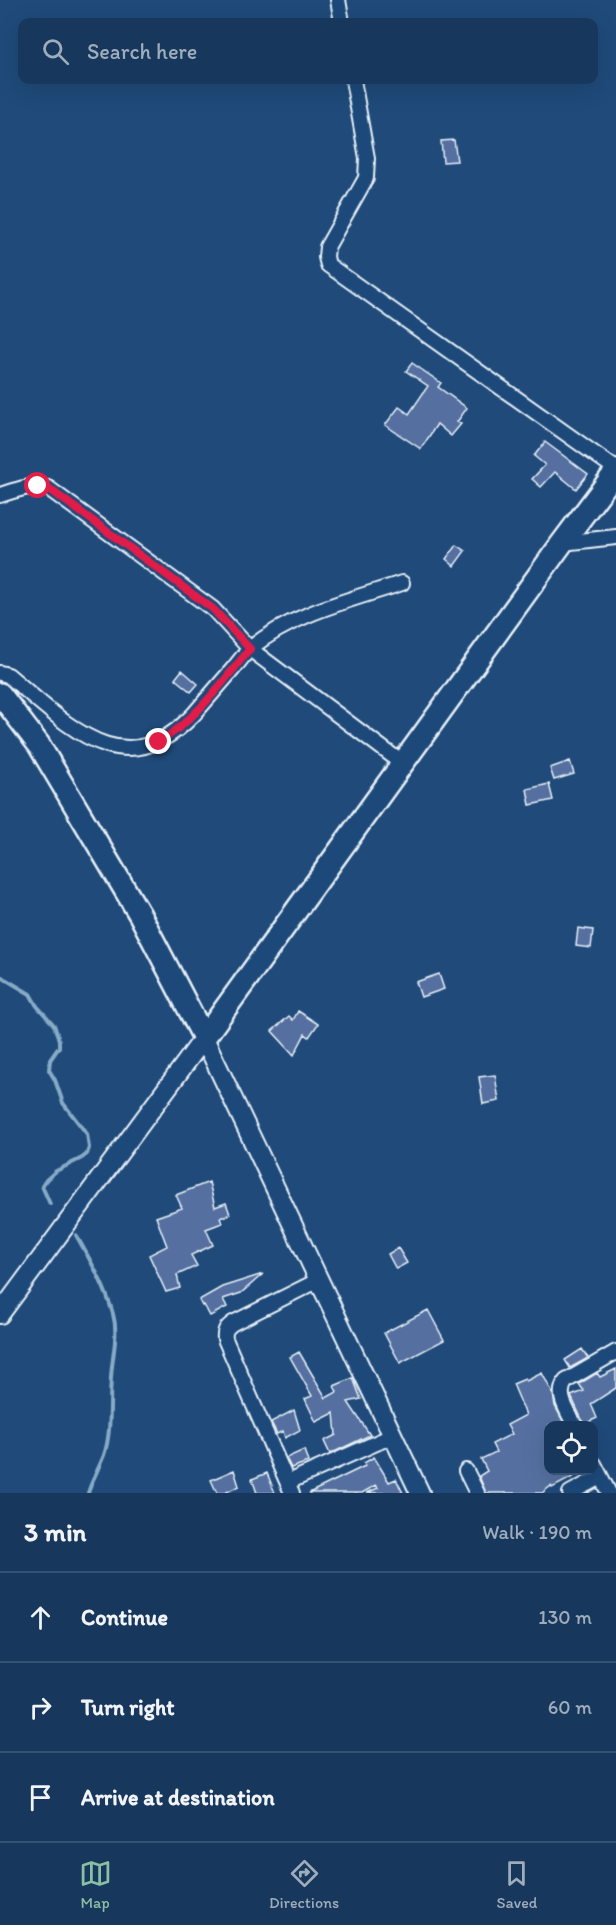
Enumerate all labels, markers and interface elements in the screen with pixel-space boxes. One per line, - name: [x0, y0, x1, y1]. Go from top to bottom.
- search box: [18, 18, 598, 84]
- icon: search: [39, 35, 72, 68]
- text: Search here: [87, 38, 197, 65]
- route start: [24, 472, 50, 498]
- route end: [145, 728, 171, 754]
- map controls: [544, 1421, 598, 1475]
- button: locate: [544, 1421, 598, 1475]
- text: 3 min: [24, 1516, 86, 1548]
- text: Walk · 190 m: [482, 1520, 592, 1544]
- icon: ahead: [24, 1601, 57, 1634]
- text: Continue: [81, 1604, 168, 1631]
- text: 130 m: [538, 1605, 592, 1629]
- icon: right: [24, 1691, 57, 1724]
- text: Turn right: [81, 1694, 175, 1721]
- text: 60 m: [548, 1695, 592, 1719]
- icon: arrive: [24, 1781, 57, 1814]
- text: Arrive at destination: [81, 1784, 275, 1811]
- tab: Map: [79, 1857, 112, 1912]
- tab: Directions: [269, 1857, 339, 1912]
- tab: Saved: [497, 1857, 537, 1912]

